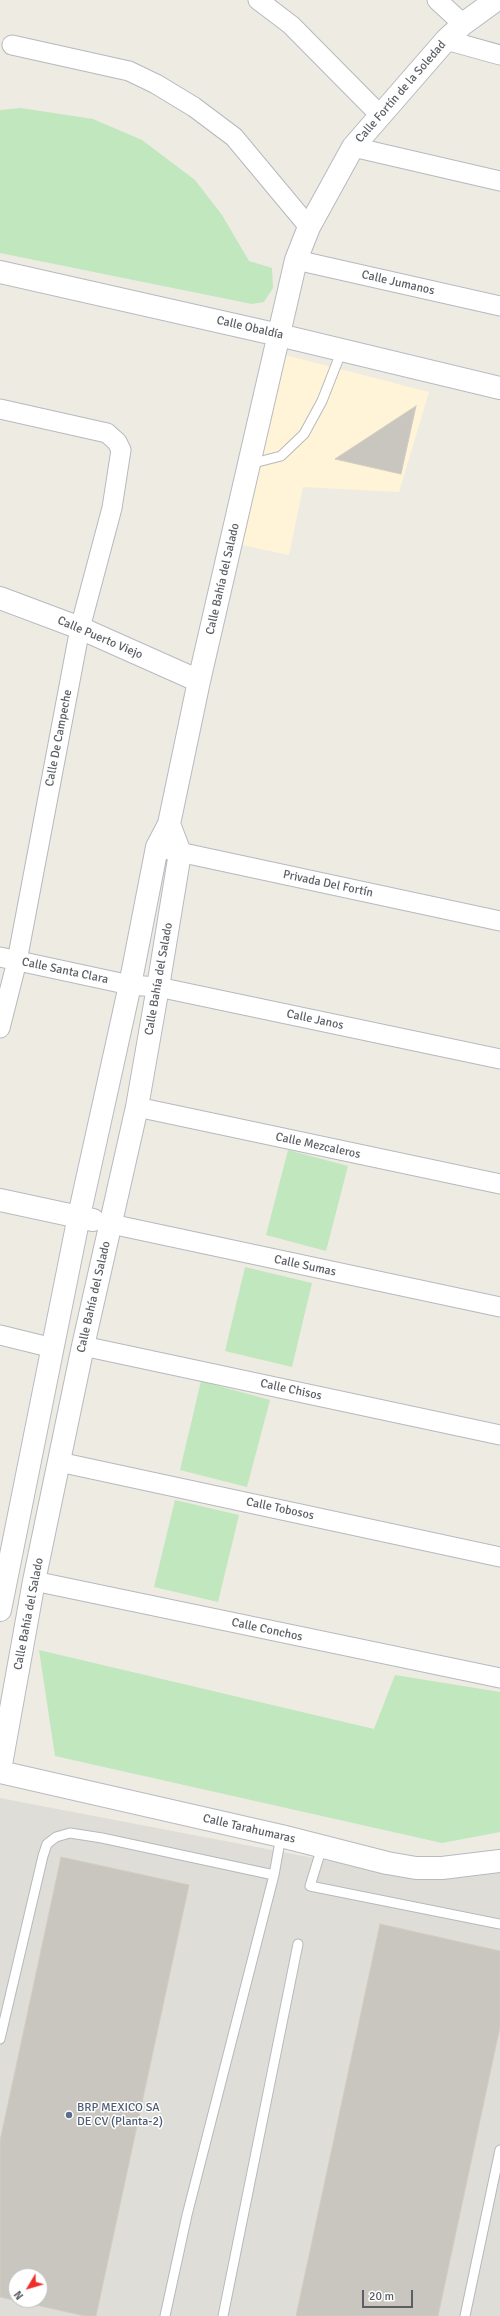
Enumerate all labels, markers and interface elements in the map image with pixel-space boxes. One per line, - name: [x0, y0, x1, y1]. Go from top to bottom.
- street label: Calle Fortín de la Soledad: [353, 38, 449, 146]
- street label: Calle Jumanos: [360, 268, 436, 298]
- street label: Calle Obaldía: [215, 313, 285, 343]
- street label: Calle Bahía del Salado: [203, 522, 243, 636]
- street label: Calle Puerto Viejo: [55, 614, 145, 662]
- street label: Calle De Campeche: [43, 688, 75, 788]
- street label: Privada Del Fortín: [282, 867, 374, 901]
- street label: Calle Bahía del Salado: [142, 922, 176, 1036]
- street label: Calle Santa Clara: [20, 955, 110, 987]
- street label: Calle Janos: [285, 1007, 345, 1033]
- street label: Calle Mezcaleros: [274, 1130, 362, 1162]
- street label: Calle Bahía del Salado: [74, 1240, 114, 1354]
- street label: Calle Sumas: [273, 1252, 337, 1280]
- street label: Calle Chisos: [259, 1376, 323, 1404]
- street label: Calle Tobosos: [245, 1495, 315, 1523]
- street label: Calle Bahía del Salado: [11, 1557, 47, 1671]
- street label: Calle Conchos: [230, 1615, 304, 1645]
- street label: Calle Tarahumaras: [201, 1811, 297, 1847]
- place label: BRP MEXICO SA DE CV (Planta-2): [77, 2101, 163, 2129]
- marker: BRP MEXICO SA DE CV (Planta-2): [64, 2110, 74, 2120]
- north arrow: [8, 2268, 48, 2308]
- scale bar: [364, 2282, 415, 2308]
- text: N: [11, 2288, 26, 2302]
- text: 20 m: [369, 2289, 394, 2304]

